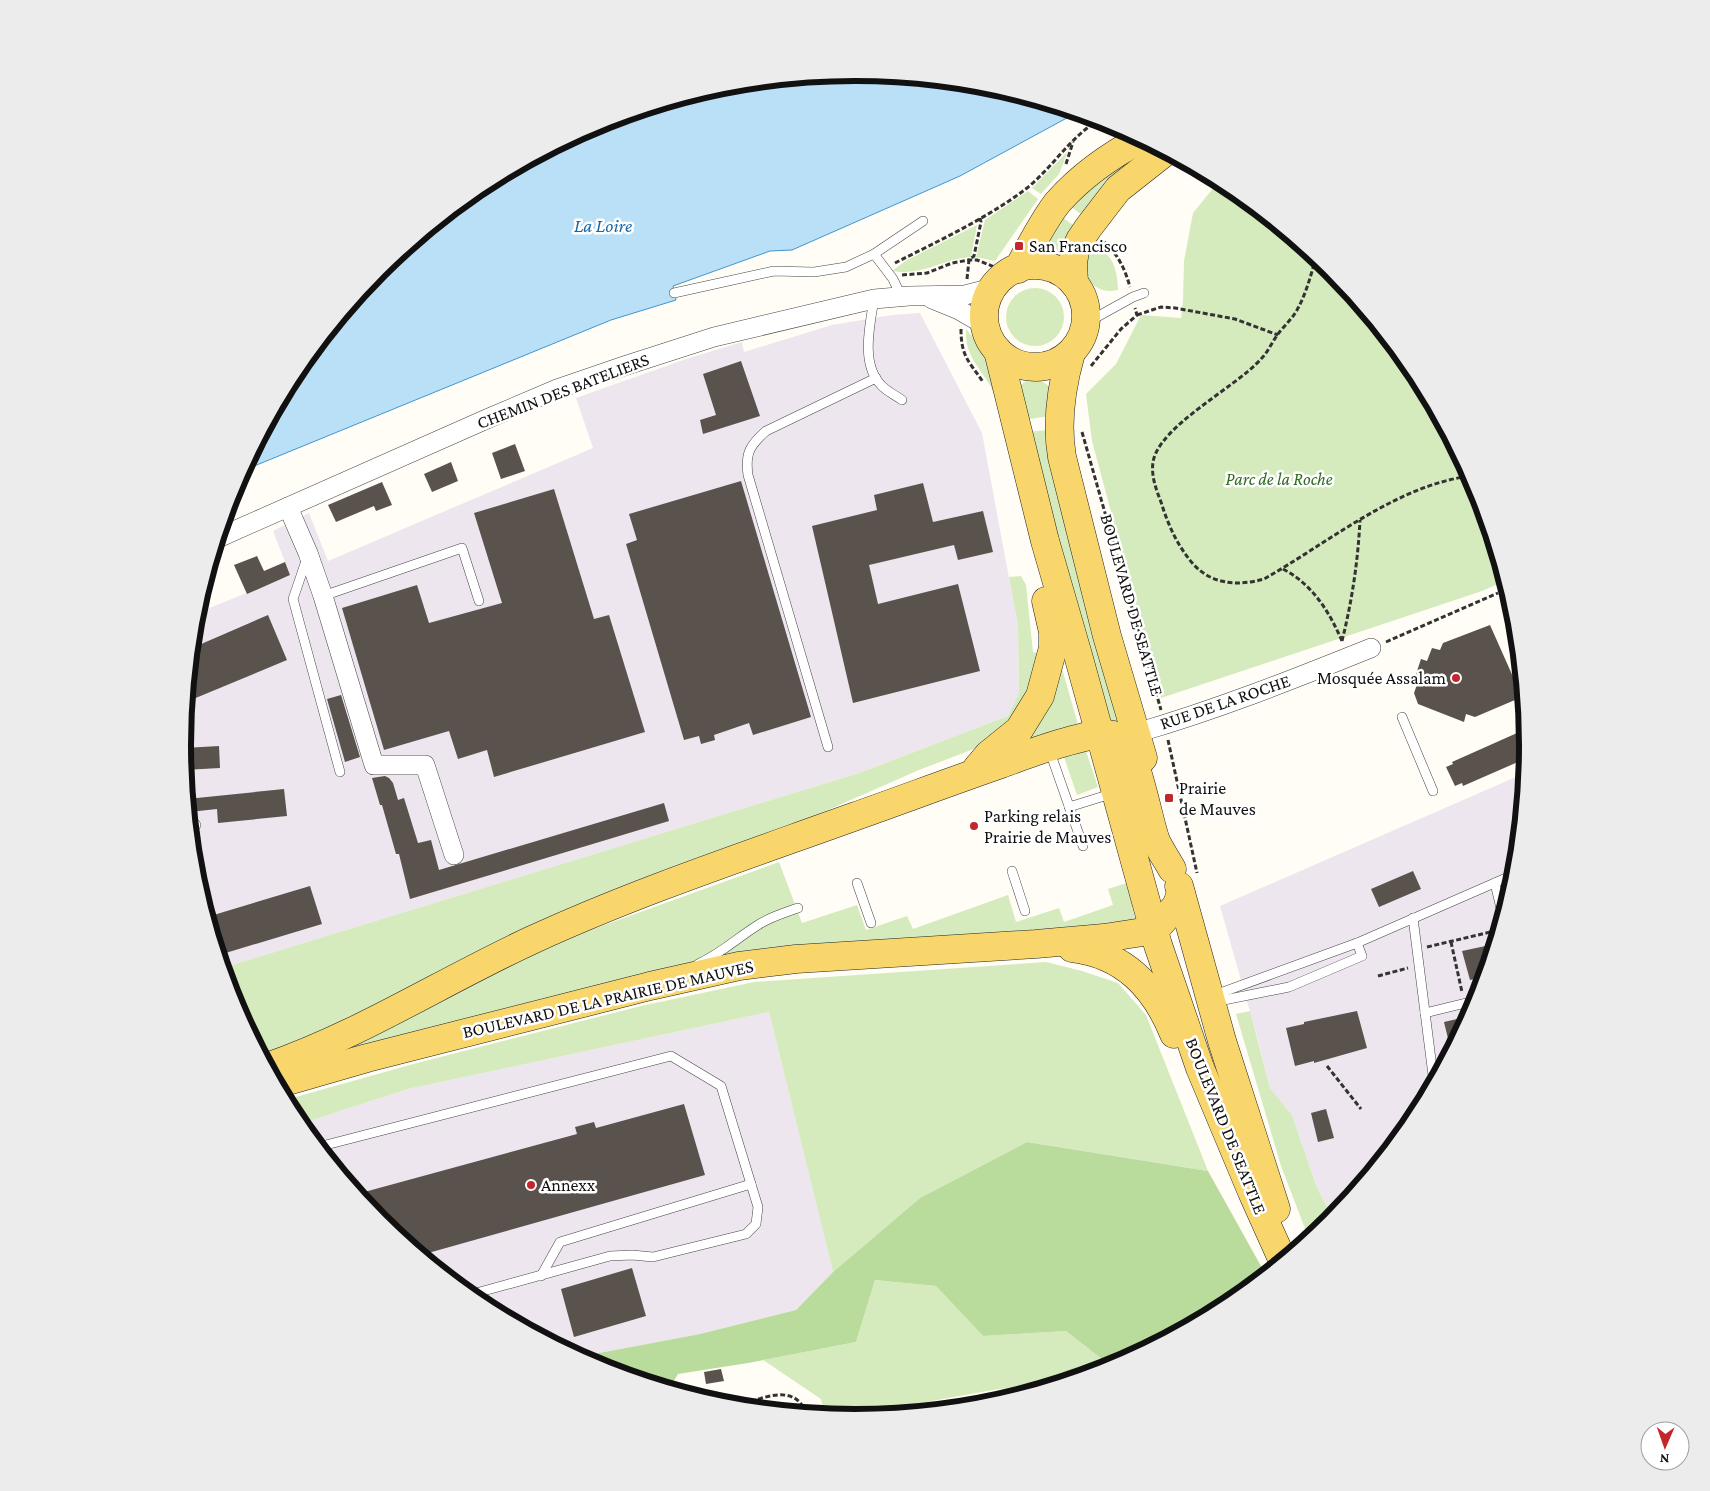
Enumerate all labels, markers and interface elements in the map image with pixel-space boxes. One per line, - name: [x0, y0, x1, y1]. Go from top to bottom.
- water label: La Loire: [574, 215, 632, 236]
- place label: San Francisco: [1029, 236, 1127, 256]
- marker: San Francisco: [1013, 240, 1025, 252]
- street label: CHEMIN DES BATELIERS: [474, 349, 652, 433]
- park label: Parc de la Roche: [1226, 469, 1333, 489]
- street label: BOULEVARD DE SEATTLE: [1096, 512, 1168, 699]
- place label: Mosquée Assalam: [1317, 668, 1447, 688]
- street label: RUE DE LA ROCHE: [1157, 670, 1293, 734]
- marker: Mosquée Assalam: [1450, 672, 1462, 684]
- place label: Prairie de Mauves: [1179, 778, 1256, 819]
- marker: Prairie de Mauves: [1163, 792, 1175, 804]
- place label: Parking relais Prairie de Mauves: [984, 806, 1111, 847]
- marker: Parking relais Prairie de Mauves: [968, 820, 980, 832]
- street label: BOULEVARD DE LA PRAIRIE DE MAUVES: [461, 956, 755, 1042]
- street label: BOULEVARD DE SEATTLE: [1181, 1035, 1271, 1217]
- place label: Annexx: [541, 1175, 596, 1195]
- marker: Annexx: [525, 1179, 537, 1191]
- north arrow: [1640, 1421, 1690, 1471]
- text: N: [1659, 1451, 1670, 1467]

